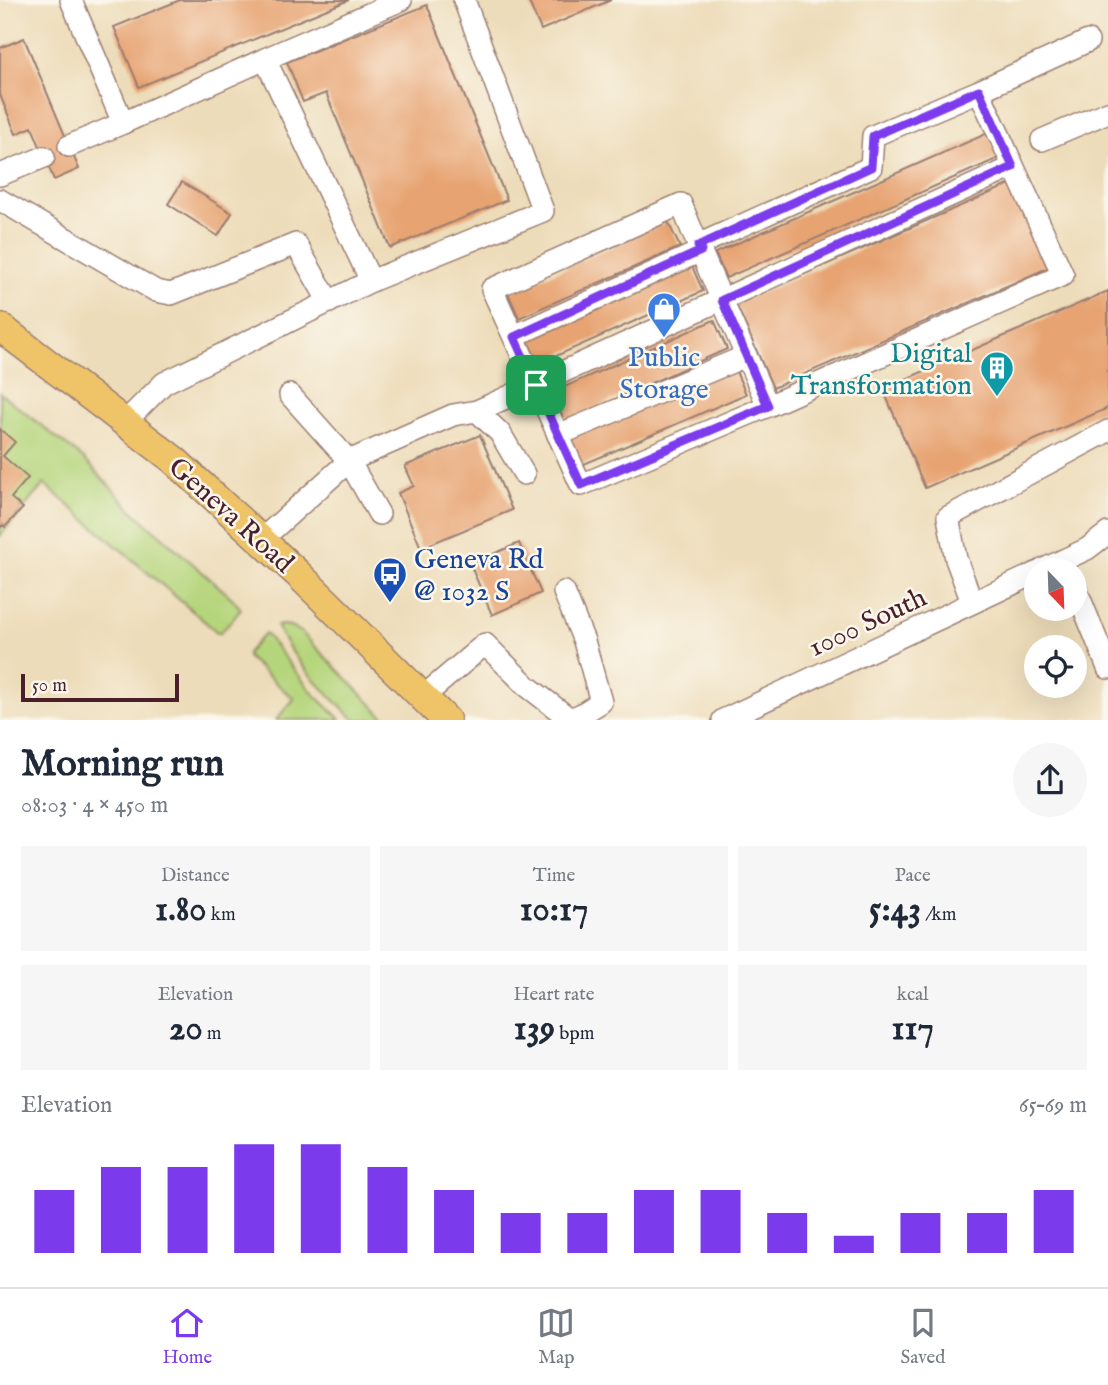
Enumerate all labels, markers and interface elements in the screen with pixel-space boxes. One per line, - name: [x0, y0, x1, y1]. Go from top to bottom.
- shop icon: Public Storage: [645, 290, 683, 339]
- place label: Digital Transformation: [791, 337, 972, 404]
- place label: Public Storage: [619, 341, 709, 408]
- building icon: Digital Transformation: [978, 349, 1016, 398]
- pin: [506, 355, 566, 415]
- icon: arrive: [517, 366, 555, 404]
- street label: Geneva Road: [160, 450, 300, 581]
- place label: Geneva Rd @ 1032 S: [414, 543, 544, 610]
- bus stop icon: Geneva Rd @ 1032 S: [371, 555, 409, 604]
- north arrow: [1024, 558, 1087, 621]
- map controls: [1024, 558, 1087, 698]
- street label: 1000 South: [804, 581, 933, 666]
- button: locate: [1024, 635, 1087, 698]
- scale bar: [21, 671, 178, 703]
- text: 50 m: [32, 674, 67, 698]
- text: Morning run: [21, 741, 224, 789]
- button: share: [1013, 743, 1087, 817]
- text: 08:03 · 4 × 450 m: [21, 791, 168, 820]
- text: Distance: [161, 864, 230, 888]
- text: Time: [533, 864, 575, 888]
- text: Pace: [895, 864, 931, 888]
- text: 1.80: [155, 888, 207, 933]
- text: 10:17: [520, 888, 588, 933]
- text: 5:43: [869, 888, 921, 933]
- text: km: [207, 903, 236, 927]
- text: /km: [921, 903, 956, 927]
- text: Elevation: [158, 983, 233, 1007]
- text: Heart rate: [513, 983, 595, 1007]
- text: kcal: [897, 983, 928, 1007]
- text: 20: [169, 1007, 203, 1052]
- text: 139: [514, 1007, 555, 1052]
- text: 117: [891, 1007, 934, 1052]
- text: m: [203, 1022, 222, 1046]
- text: bpm: [555, 1022, 594, 1046]
- text: Elevation: [21, 1091, 112, 1120]
- text: 65–69 m: [1019, 1091, 1087, 1120]
- tab: Home: [163, 1304, 212, 1370]
- tab: Map: [537, 1304, 575, 1370]
- tab: Saved: [900, 1304, 945, 1370]

